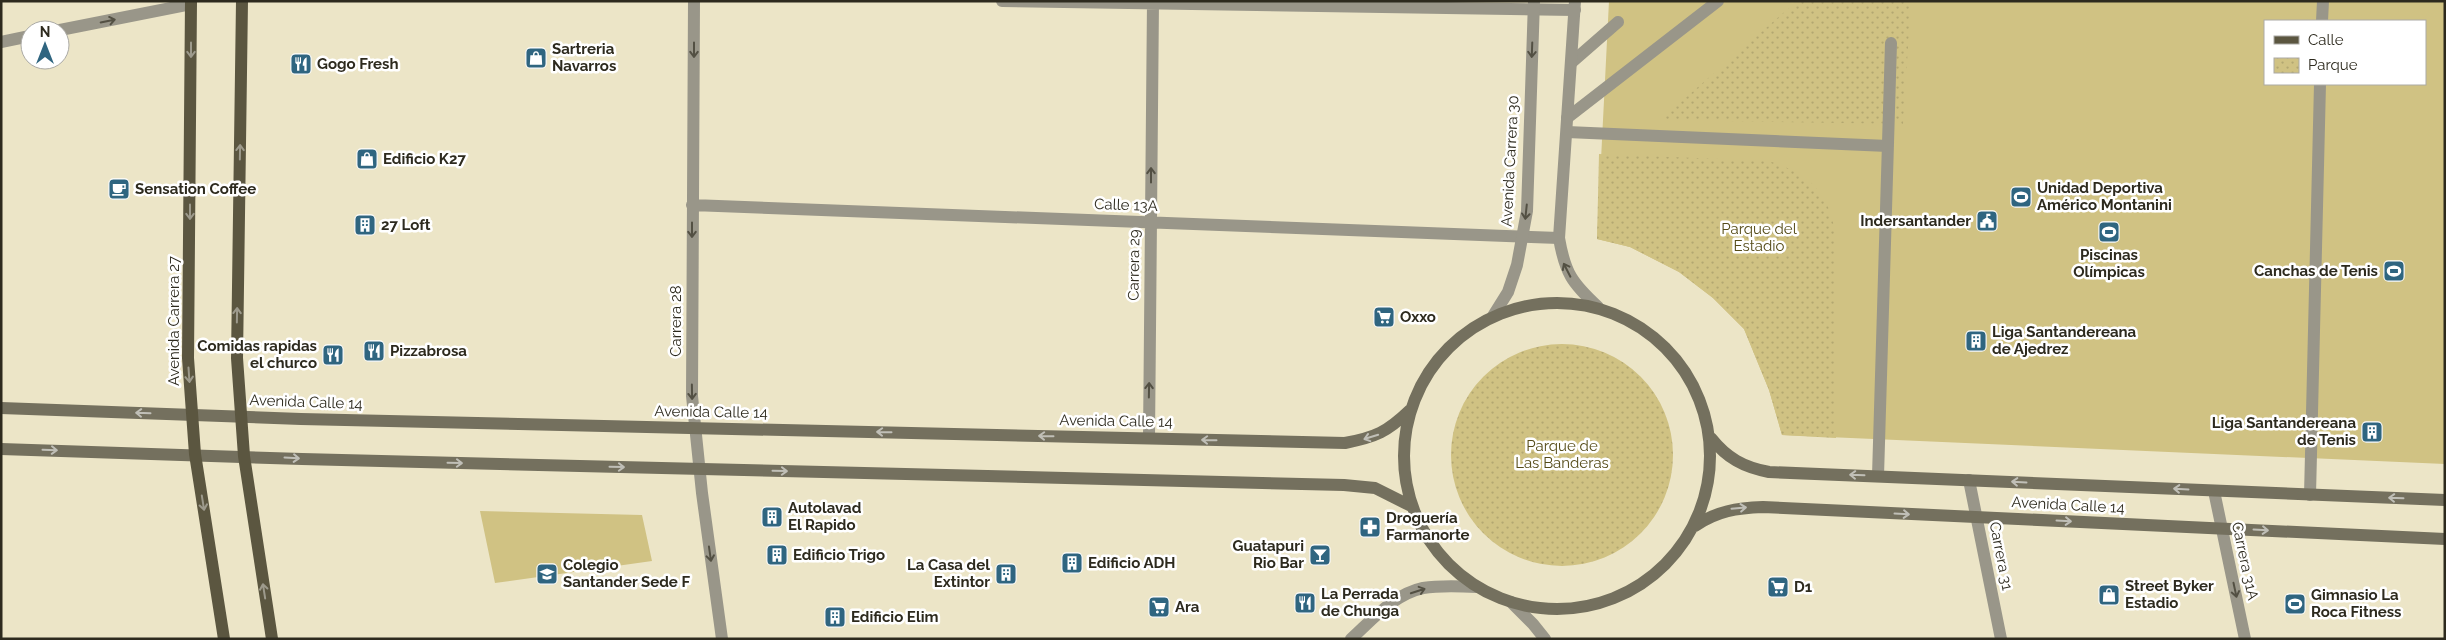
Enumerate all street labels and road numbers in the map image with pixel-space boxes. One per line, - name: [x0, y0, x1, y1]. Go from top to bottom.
- street label: Avenida Carrera 30: [1498, 95, 1522, 227]
- street label: Calle 13A: [1094, 195, 1158, 215]
- street label: Carrera 29: [1124, 229, 1144, 301]
- street label: Avenida Carrera 27: [165, 256, 183, 386]
- street label: Carrera 28: [667, 285, 685, 357]
- street label: Avenida Calle 14: [249, 391, 363, 413]
- street label: Avenida Calle 14: [654, 402, 768, 422]
- street label: Avenida Calle 14: [1059, 411, 1173, 431]
- street label: Avenida Calle 14: [2011, 493, 2125, 517]
- street label: Carrera 31: [1986, 520, 2017, 592]
- street label: Carrera 31A: [2228, 520, 2262, 602]

